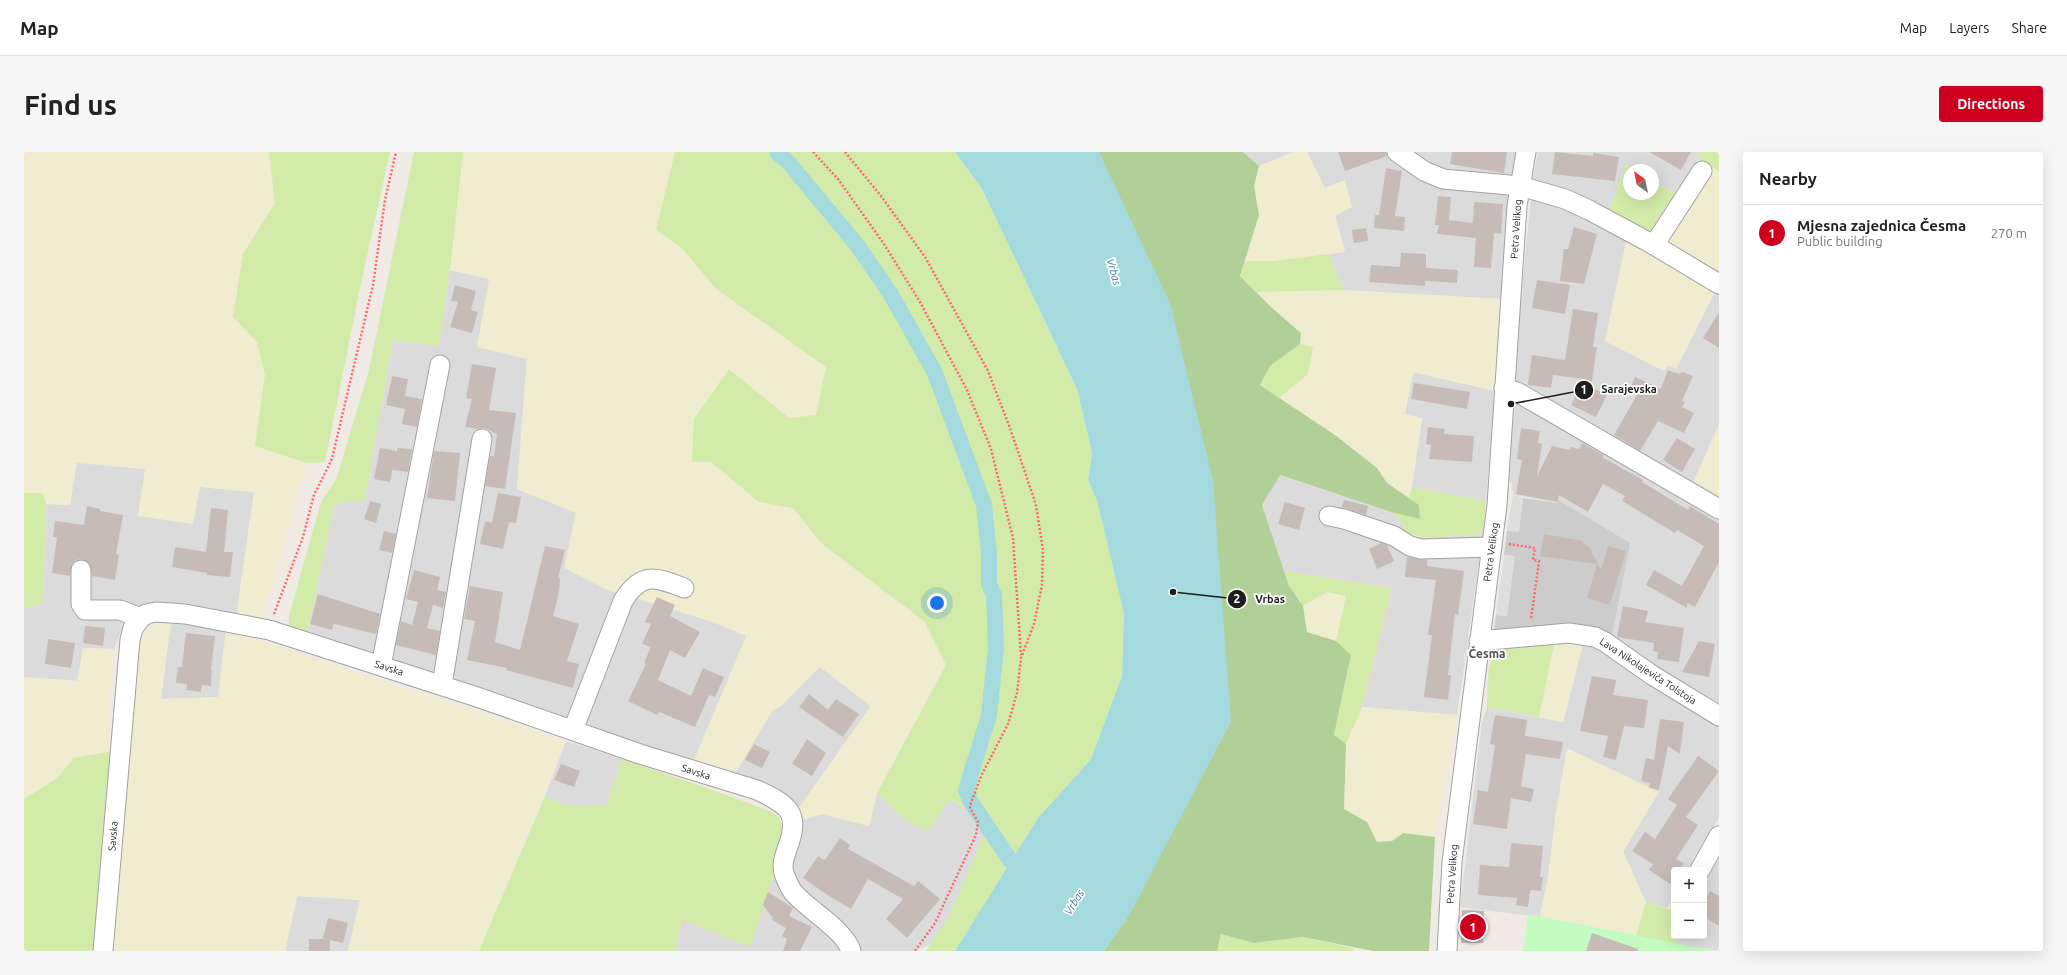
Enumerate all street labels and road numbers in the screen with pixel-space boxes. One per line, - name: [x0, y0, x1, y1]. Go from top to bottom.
- street label: Petra Velikog: [1508, 199, 1524, 259]
- street label: Petra Velikog: [1481, 522, 1501, 582]
- street label: Lava Nikolajeviča Tolstoja: [1598, 636, 1698, 706]
- street label: Savska: [373, 658, 405, 678]
- street label: Savska: [680, 762, 712, 782]
- street label: Savska: [106, 821, 120, 851]
- street label: Petra Velikog: [1444, 844, 1460, 904]

